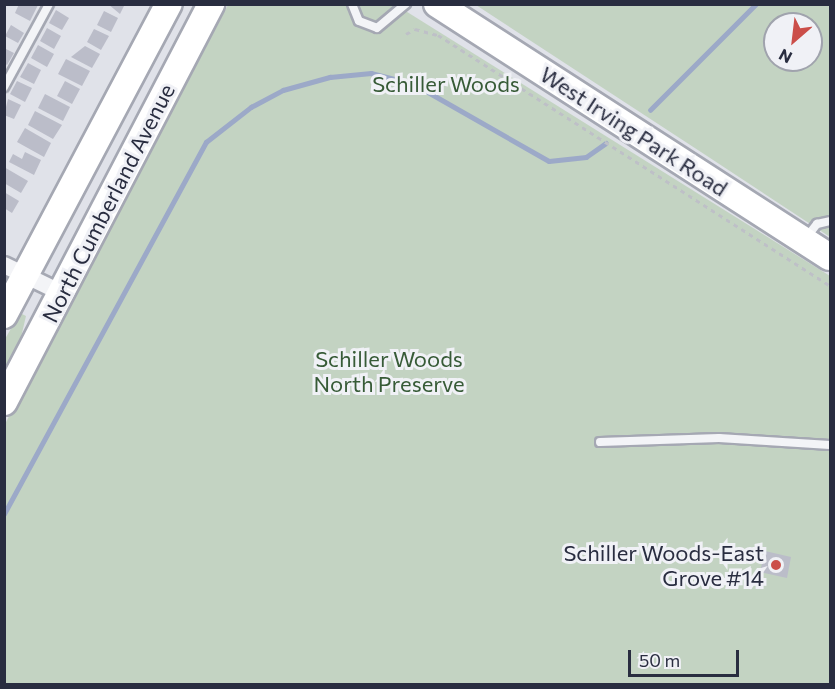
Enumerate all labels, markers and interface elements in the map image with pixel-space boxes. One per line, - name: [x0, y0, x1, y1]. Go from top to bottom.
- north arrow: [763, 12, 823, 72]
- text: N: [775, 45, 795, 68]
- street label: West Irving Park Road: [535, 61, 733, 201]
- park label: Schiller Woods: [372, 71, 520, 97]
- street label: North Cumberland Avenue: [36, 79, 180, 327]
- park label: Schiller Woods North Preserve: [313, 345, 465, 396]
- place label: Schiller Woods-East Grove #14: [563, 539, 764, 590]
- marker: Schiller Woods-East Grove #14: [769, 558, 783, 572]
- scale bar: [631, 638, 742, 676]
- text: 50 m: [639, 649, 680, 671]

